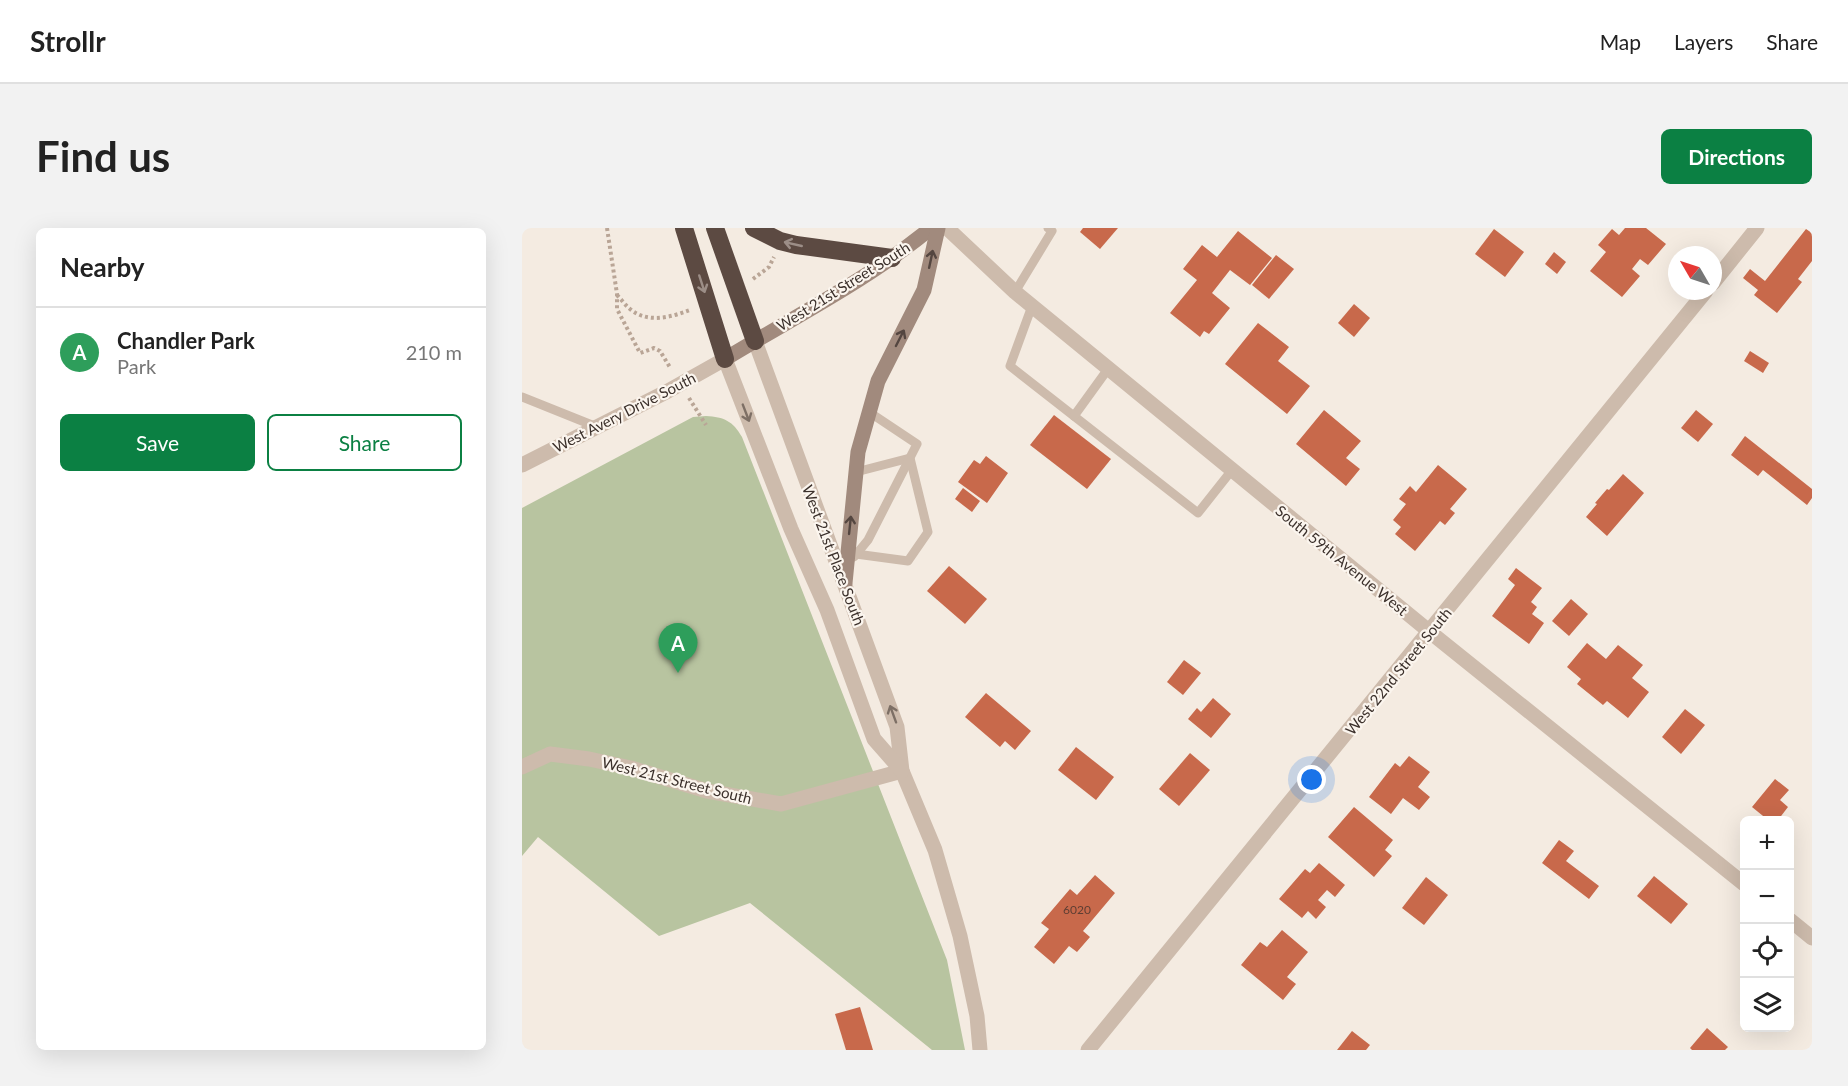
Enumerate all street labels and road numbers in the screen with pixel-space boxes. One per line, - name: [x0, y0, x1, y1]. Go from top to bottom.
- street label: West 21st Street South: [773, 238, 913, 334]
- street label: West Avery Drive South: [550, 368, 698, 456]
- street label: West 21st Place South: [799, 482, 869, 628]
- street label: South 59th Avenue West: [1272, 501, 1412, 619]
- street label: West 22nd Street South: [1341, 604, 1455, 738]
- street label: West 21st Street South: [600, 753, 754, 807]

